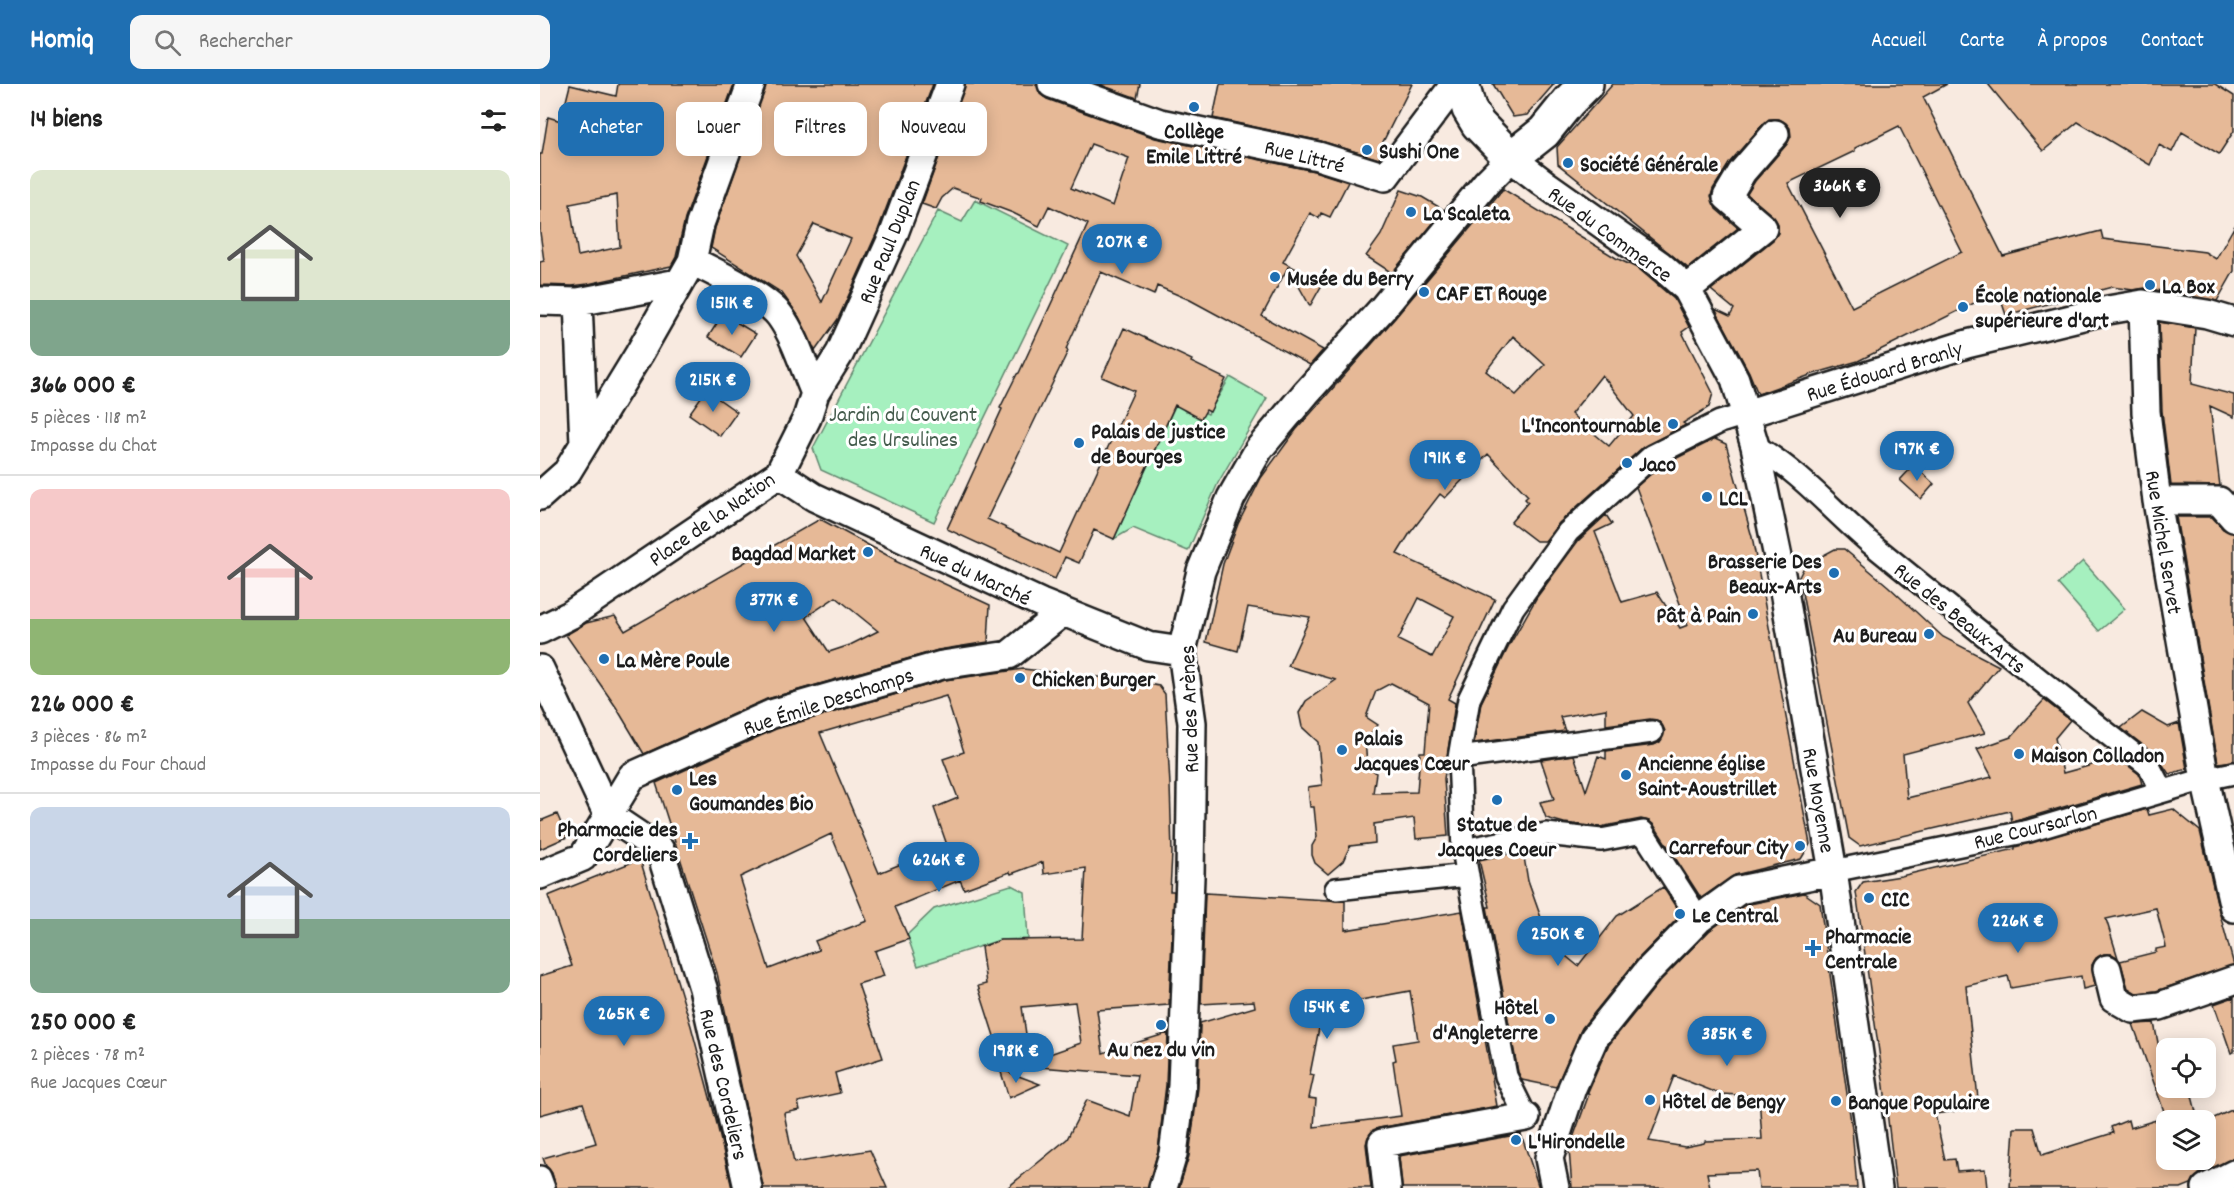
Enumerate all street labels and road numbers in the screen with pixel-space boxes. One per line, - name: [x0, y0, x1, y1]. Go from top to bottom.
- street label: Rue Littré: [1261, 133, 1348, 183]
- street label: Rue Paul Duplan: [852, 175, 930, 309]
- street label: Rue du Commerce: [1540, 180, 1678, 292]
- street label: Rue Édouard Branly: [1803, 335, 1968, 412]
- street label: Place de la Nation: [643, 466, 783, 576]
- street label: Rue Michel Servet: [2135, 468, 2188, 617]
- street label: Rue du Marché: [914, 537, 1035, 615]
- street label: Rue des Beaux-Arts: [1886, 557, 2032, 683]
- street label: Rue des Arènes: [1174, 644, 1209, 773]
- street label: Rue Émile Deschamps: [740, 661, 919, 746]
- street label: Rue Moyenne: [1792, 746, 1841, 856]
- street label: Rue Coursarlon: [1971, 799, 2101, 860]
- street label: Rue des Cordeliers: [689, 1006, 754, 1163]

